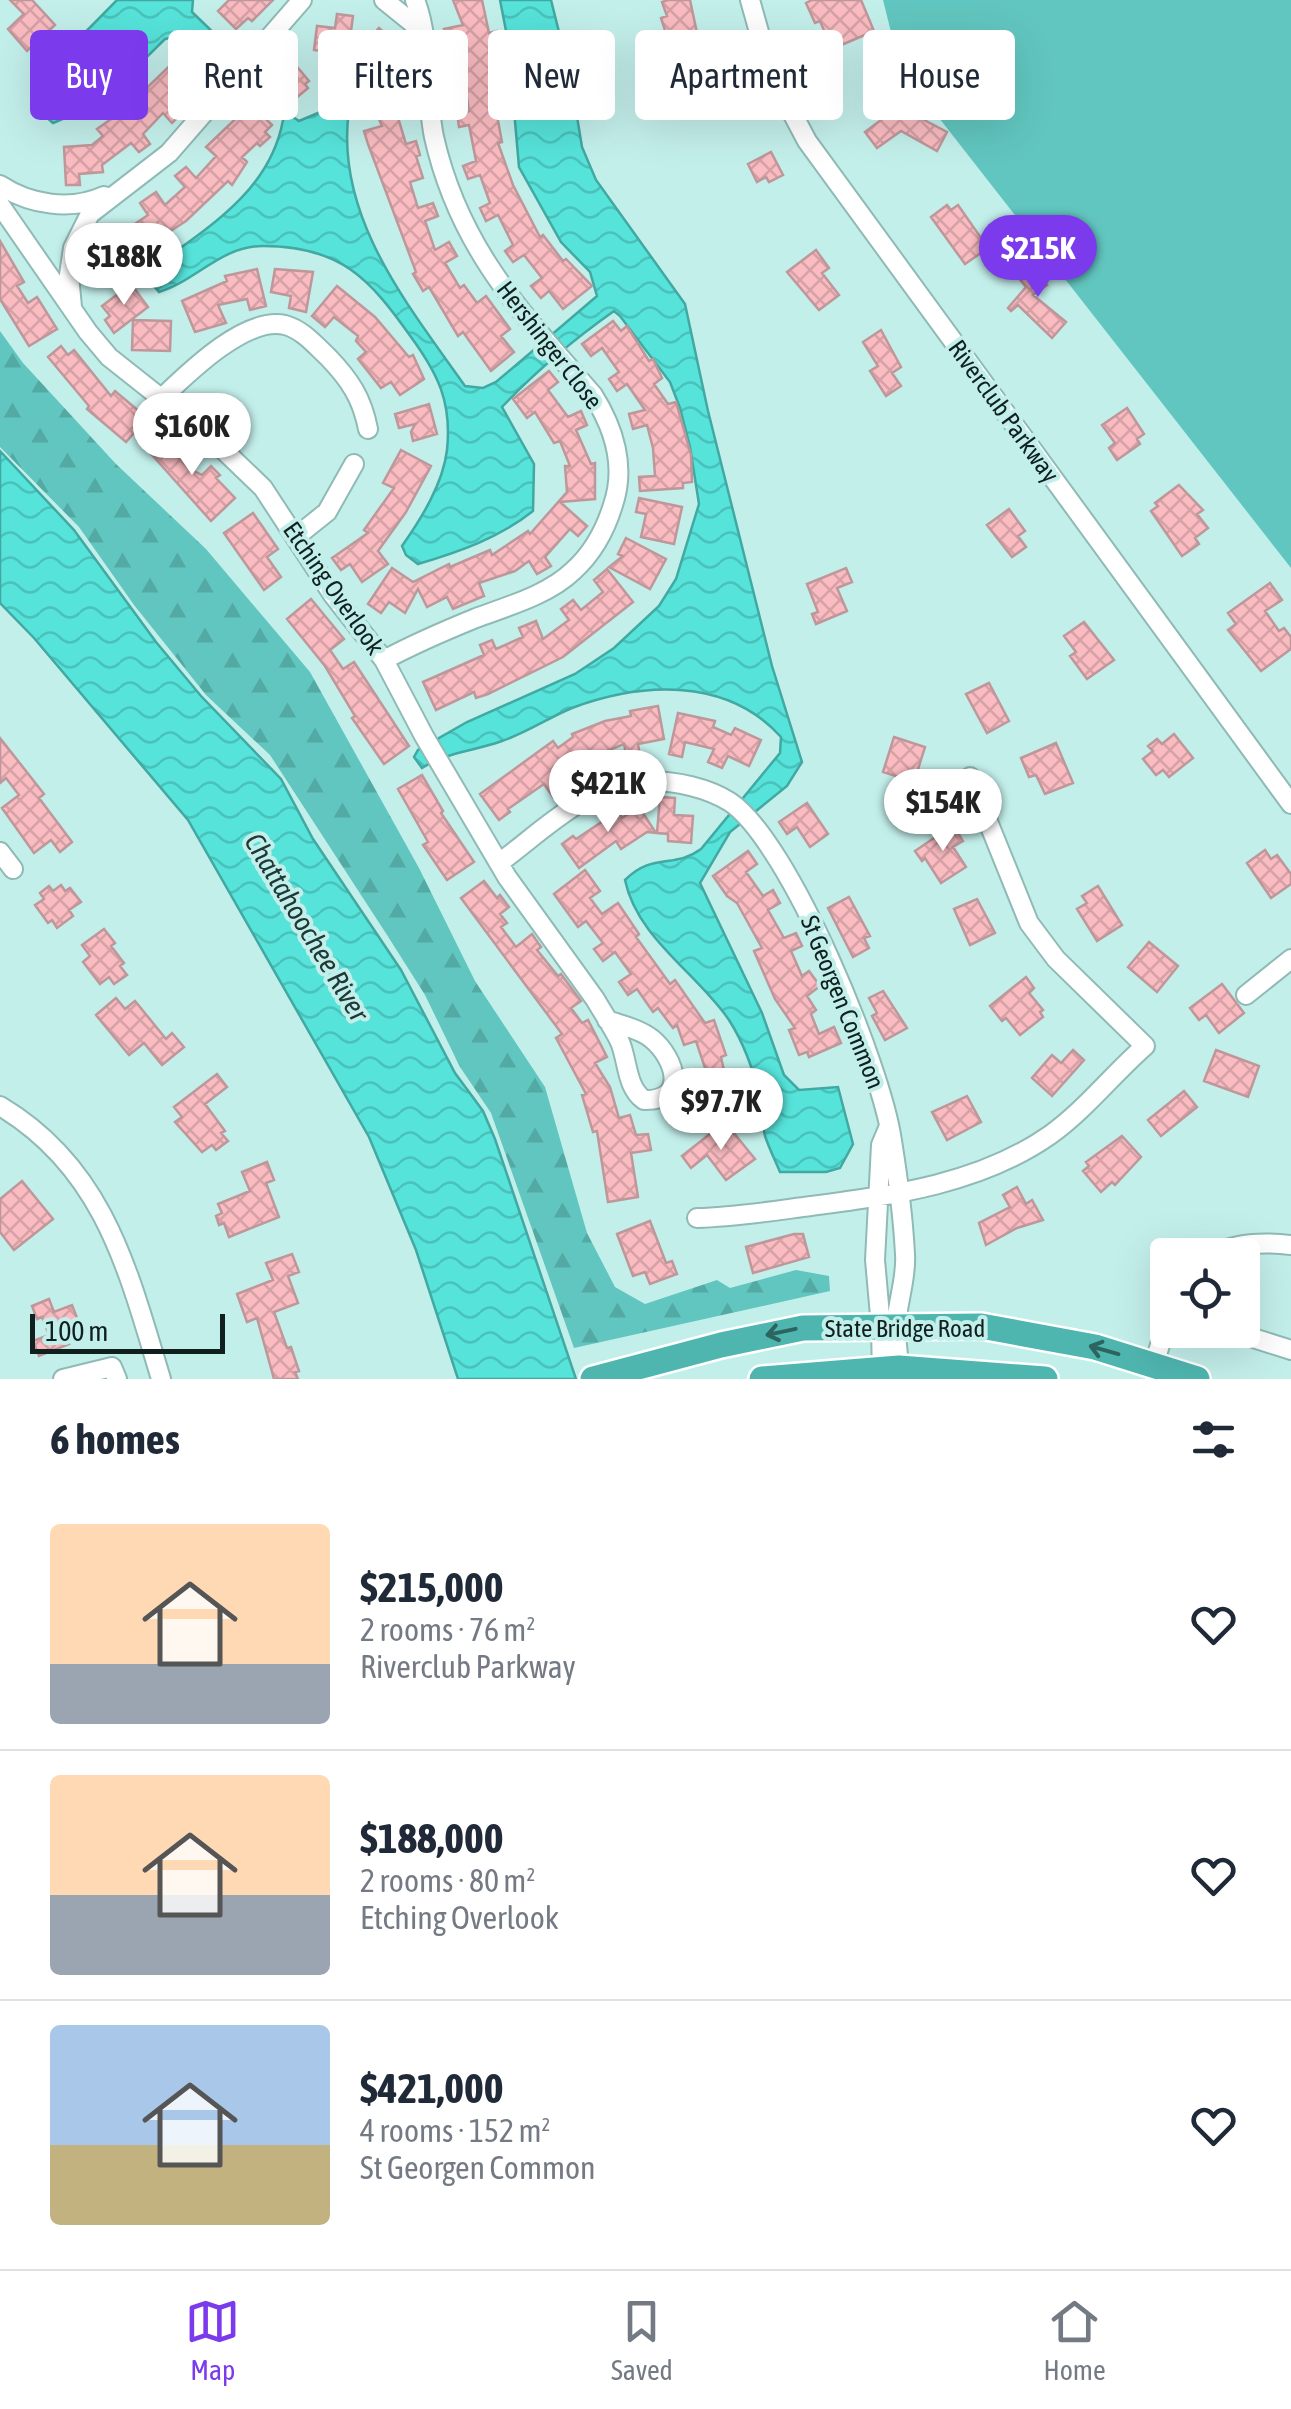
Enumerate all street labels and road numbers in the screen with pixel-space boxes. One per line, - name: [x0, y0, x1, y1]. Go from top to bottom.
- street label: Hershinger Close: [492, 276, 608, 414]
- street label: Riverclub Parkway: [943, 335, 1065, 487]
- street label: Etching Overlook: [278, 516, 390, 660]
- street label: St Georgen Common: [796, 911, 890, 1093]
- street label: State Bridge Road: [825, 1314, 985, 1342]

